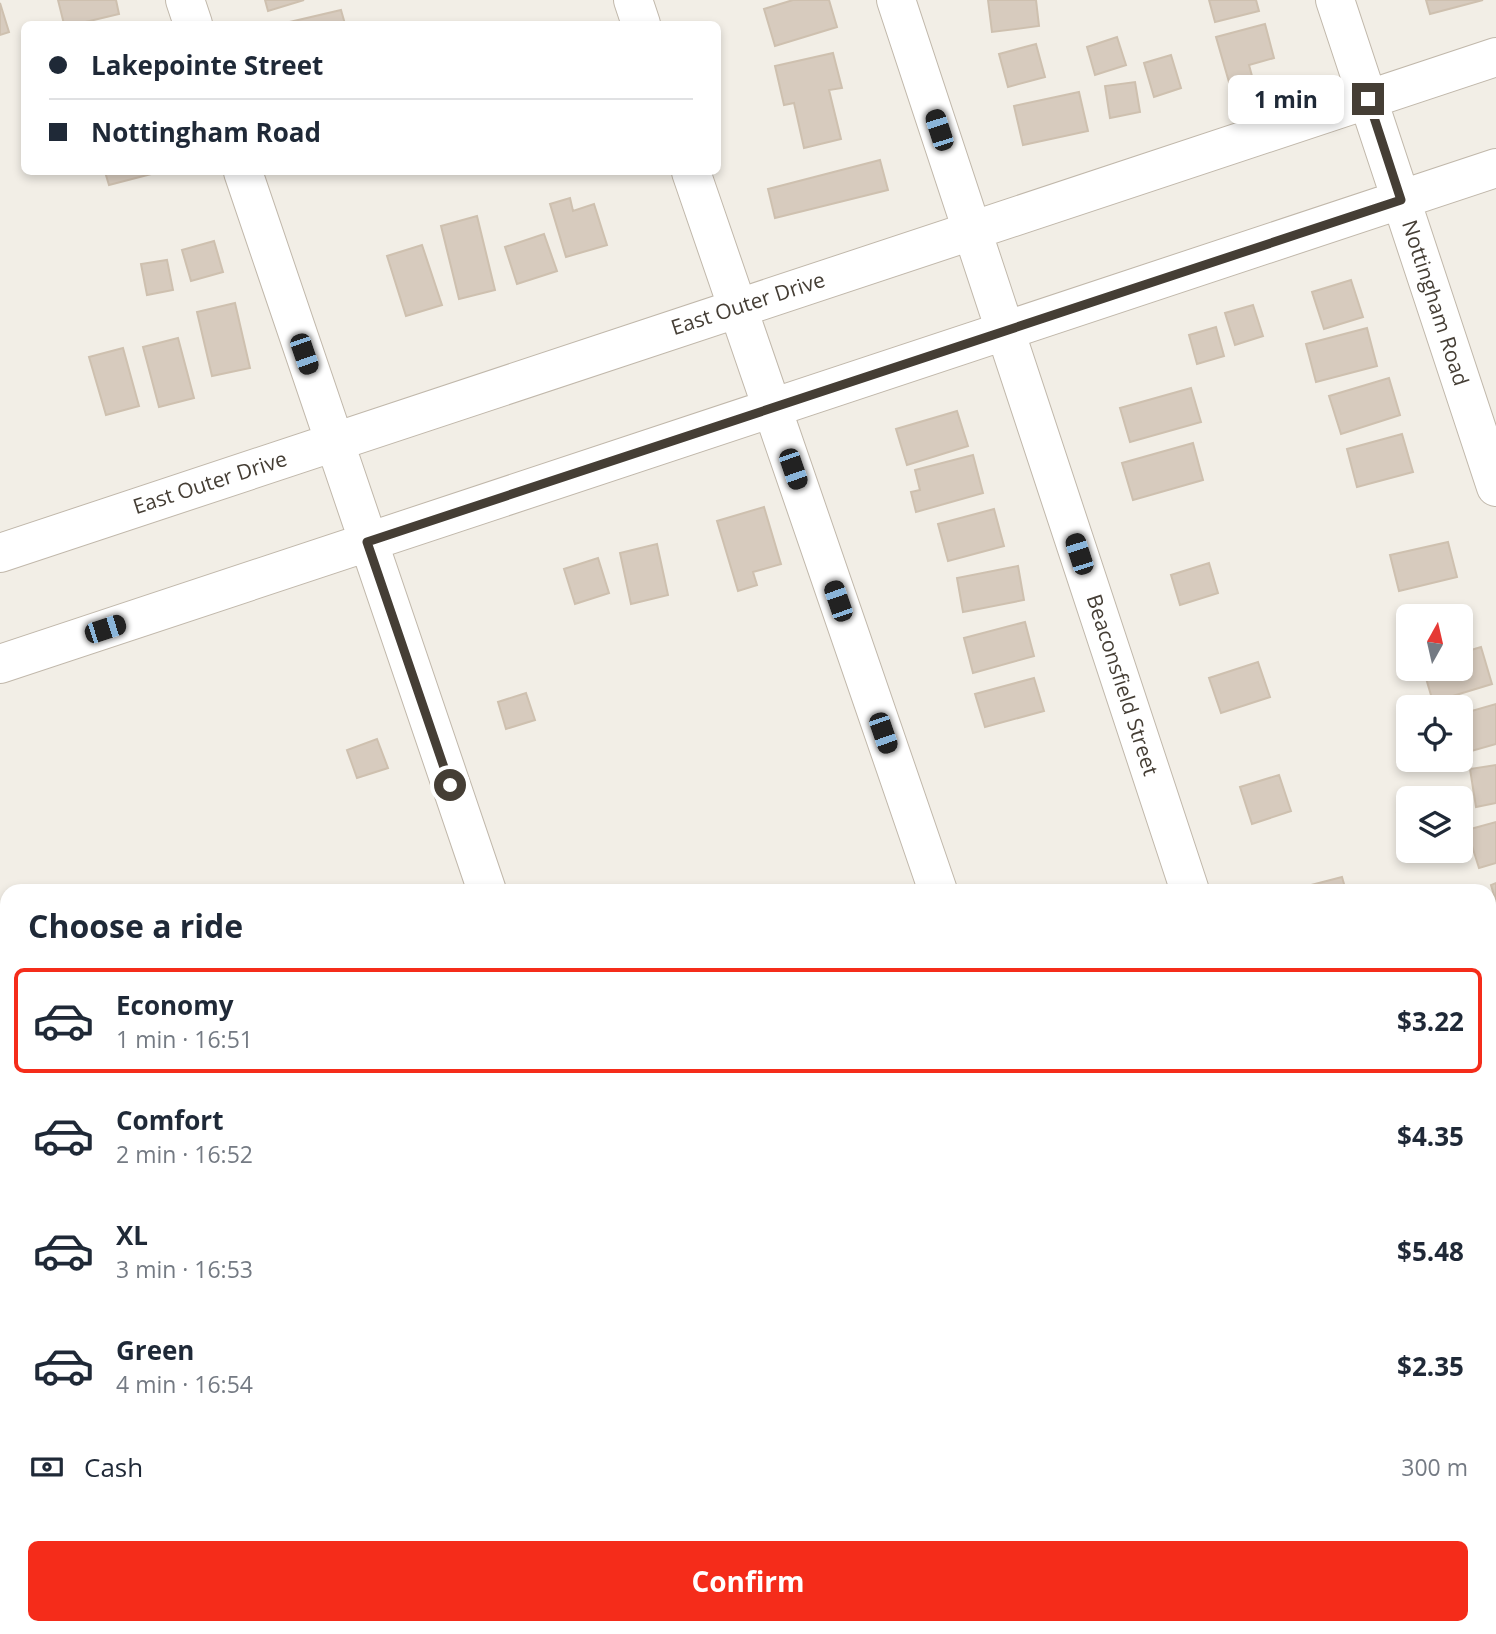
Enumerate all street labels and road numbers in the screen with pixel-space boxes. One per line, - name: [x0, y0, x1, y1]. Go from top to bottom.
- street label: Nottingham Road: [1396, 216, 1476, 389]
- street label: East Outer Drive: [667, 265, 828, 341]
- street label: East Outer Drive: [129, 444, 290, 520]
- street label: Beaconsfield Street: [1080, 590, 1165, 779]

